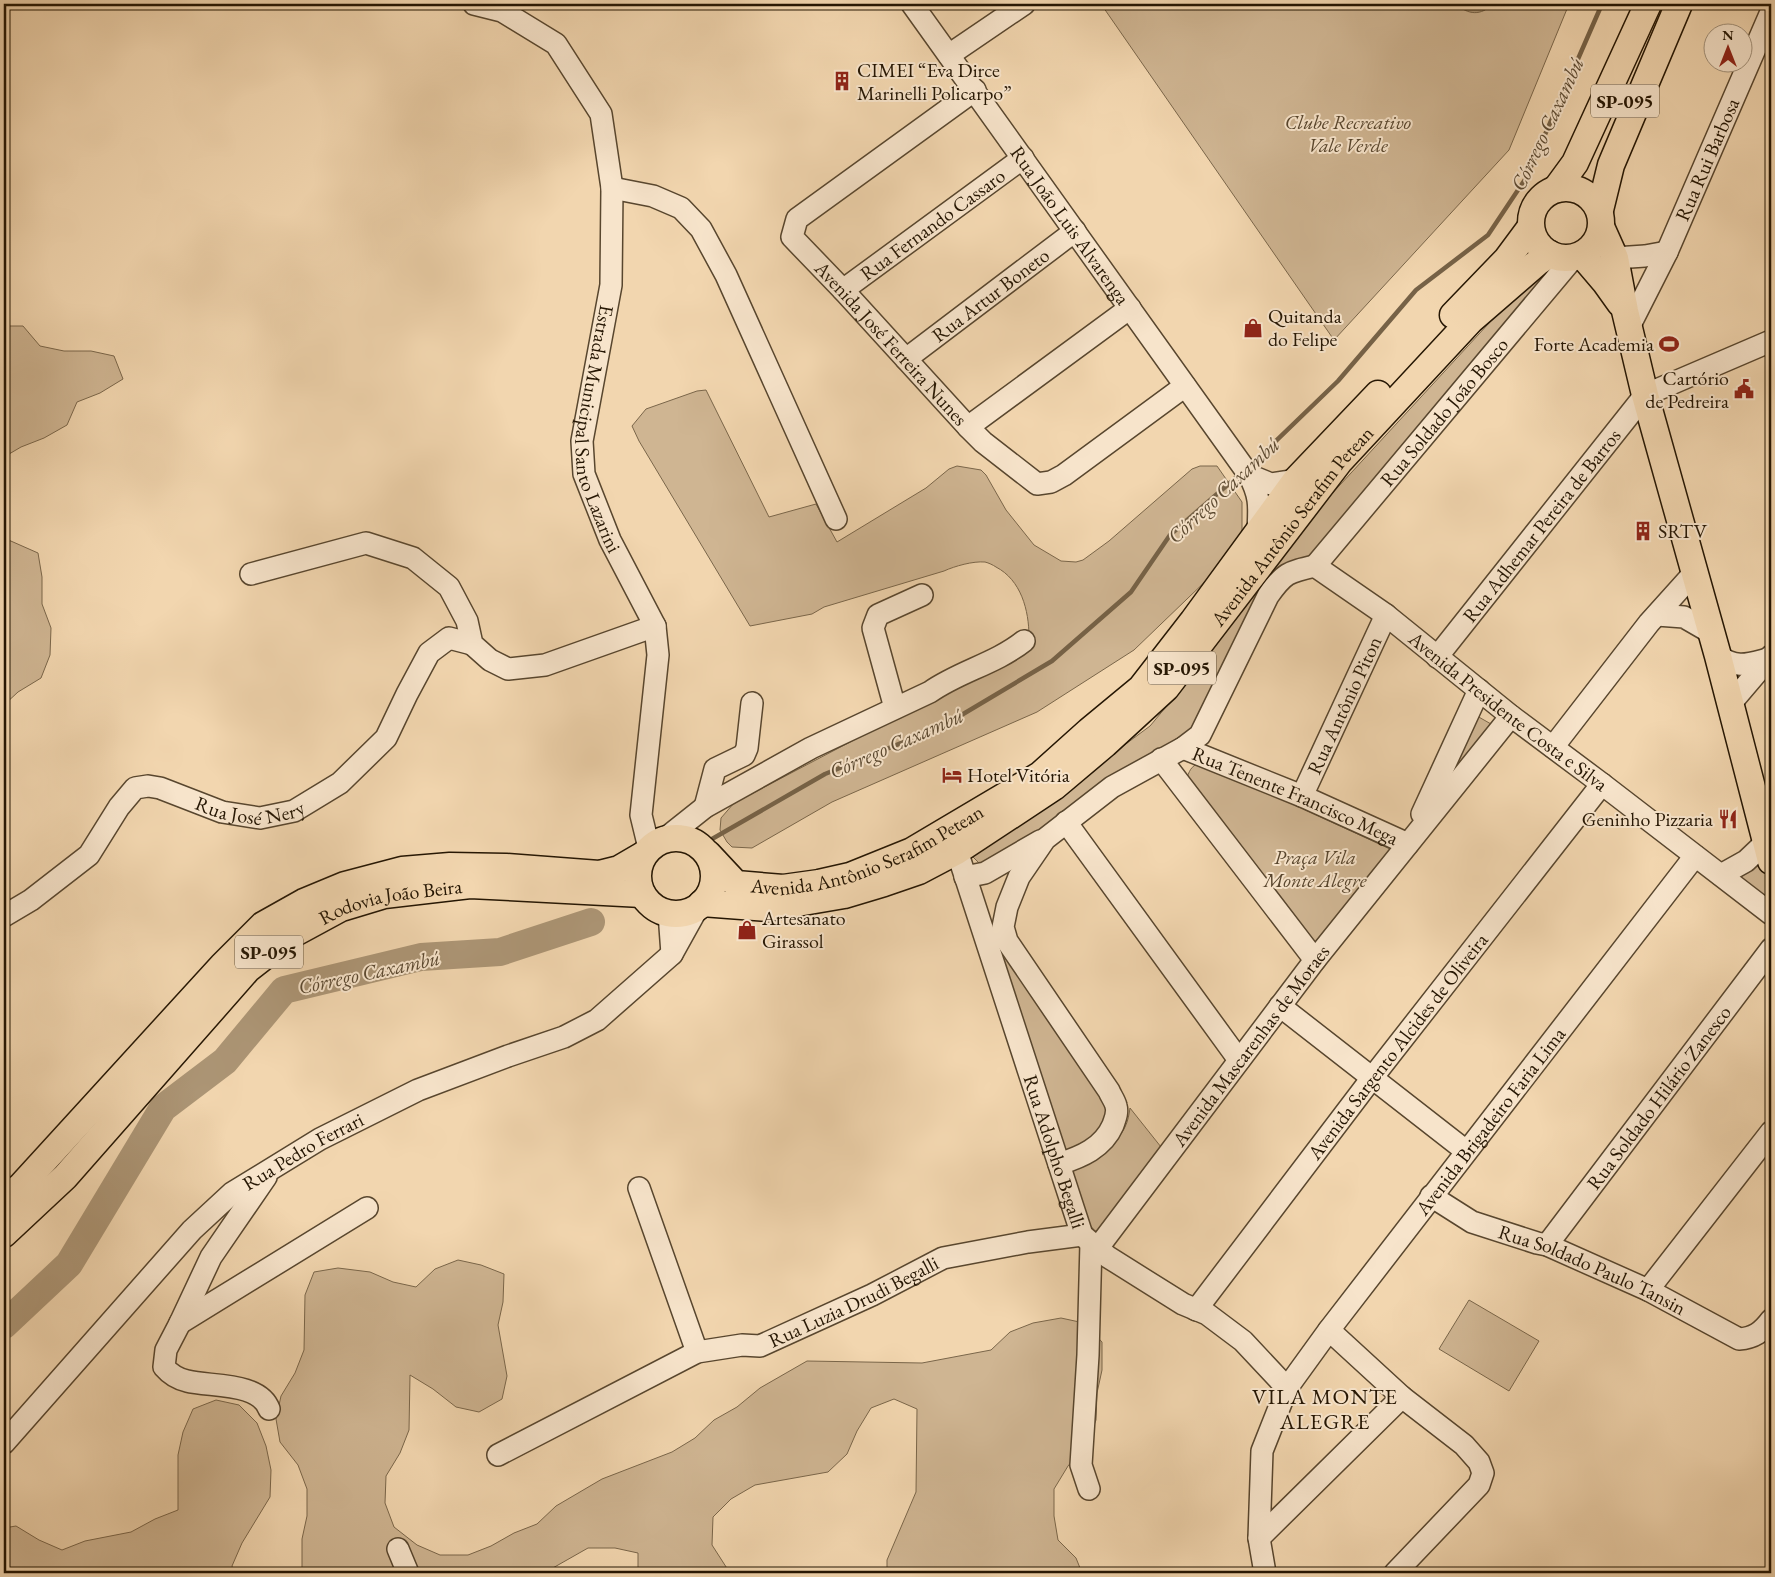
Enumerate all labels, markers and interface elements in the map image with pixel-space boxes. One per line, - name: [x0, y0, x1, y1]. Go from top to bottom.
- north arrow: [1702, 22, 1752, 72]
- text: N: [1722, 26, 1734, 44]
- water label: Córrego Caxambú: [1504, 53, 1590, 195]
- place label: CIMEI “Eva Dirce Marinelli Policarpo”: [857, 57, 1012, 106]
- building icon: CIMEI “Eva Dirce Marinelli Policarpo”: [831, 70, 853, 92]
- road number: SP-095: [1591, 84, 1659, 118]
- street label: Rua Rui Barbosa: [1669, 94, 1745, 225]
- park label: Clube Recreativo Vale Verde: [1285, 109, 1412, 158]
- street label: Rua João Luis Alvarenga: [1005, 141, 1136, 310]
- street label: Rua Fernando Cassaro: [855, 162, 1010, 286]
- street label: Rua Artur Boneto: [926, 242, 1055, 348]
- street label: Avenida José Ferreira Nunes: [808, 255, 973, 431]
- street label: Estrada Municipal Santo Lazarini: [569, 303, 627, 557]
- place label: Quitanda do Felipe: [1268, 303, 1342, 352]
- shop icon: Quitanda do Felipe: [1242, 317, 1264, 339]
- place label: Forte Academia: [1534, 331, 1654, 357]
- street label: Rua Soldado João Bosco: [1374, 332, 1514, 492]
- sports icon: Forte Academia: [1658, 333, 1680, 355]
- place label: Cartório de Pedreira: [1645, 365, 1729, 414]
- public building icon: Cartório de Pedreira: [1733, 378, 1755, 400]
- street label: Avenida Antônio Serafim Petean: [1204, 420, 1379, 632]
- street label: Rua Adhemar Pereira de Barros: [1457, 423, 1626, 628]
- water label: Córrego Caxambú: [1161, 431, 1285, 549]
- place label: SRTV: [1658, 518, 1708, 544]
- building icon: SRTV: [1632, 520, 1654, 542]
- street label: Avenida Presidente Costa e Silva: [1403, 625, 1613, 797]
- street label: Rua Antônio Piton: [1301, 632, 1388, 779]
- road number: SP-095: [1148, 651, 1216, 684]
- water label: Córrego Caxambú: [825, 701, 967, 785]
- street label: Rua Tenente Francisco Mega: [1188, 740, 1403, 851]
- place label: Hotel Vitória: [967, 762, 1070, 788]
- hotel icon: Hotel Vitória: [941, 764, 963, 786]
- street label: Rua José Nery: [192, 790, 310, 831]
- street label: Avenida Antônio Serafim Petean: [749, 798, 989, 901]
- place label: Geninho Pizzaria: [1582, 806, 1713, 832]
- restaurant icon: Geninho Pizzaria: [1717, 808, 1739, 830]
- park label: Praça Vila Monte Alegre: [1262, 844, 1367, 893]
- street label: Rodovia João Beira: [314, 873, 463, 931]
- place label: Artesanato Girassol: [761, 905, 846, 954]
- shop icon: Artesanato Girassol: [736, 919, 758, 941]
- street label: Avenida Sargento Alcides de Oliveira: [1301, 928, 1494, 1166]
- road number: SP-095: [235, 936, 303, 969]
- street label: Avenida Mascarenhas de Moraes: [1165, 939, 1335, 1152]
- water label: Córrego Caxambú: [296, 944, 442, 1000]
- street label: Rua Soldado Hilário Zanesco: [1580, 1000, 1737, 1195]
- street label: Avenida Brigadeiro Faria Lima: [1409, 1022, 1571, 1221]
- street label: Rua Adolpho Begalli: [1018, 1071, 1092, 1232]
- street label: Rua Pedro Ferrari: [238, 1106, 368, 1196]
- street label: Rua Soldado Paulo Tansin: [1495, 1218, 1691, 1321]
- street label: Rua Luzia Drudi Begalli: [764, 1250, 943, 1353]
- district label: VILA MONTE ALEGRE: [1252, 1382, 1398, 1436]

